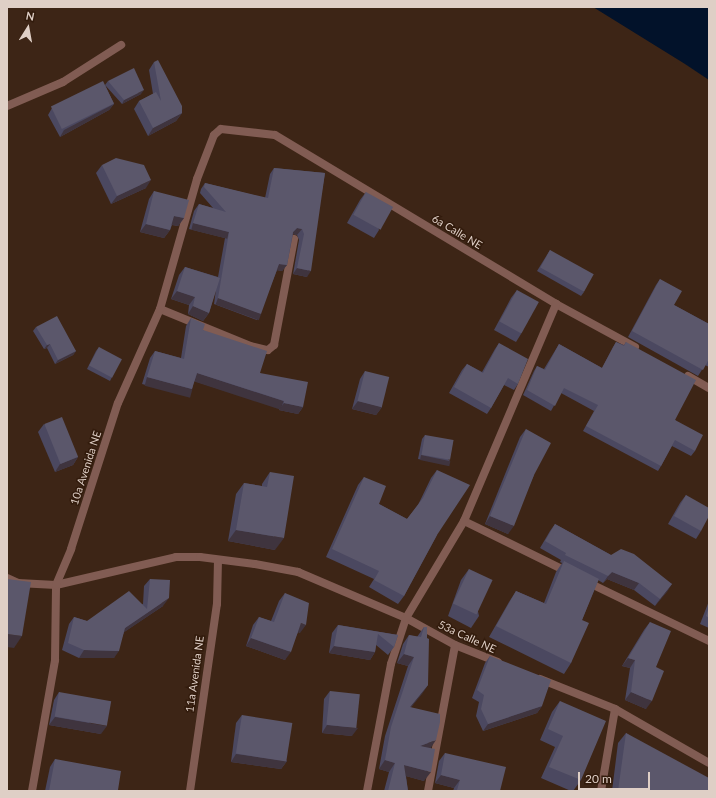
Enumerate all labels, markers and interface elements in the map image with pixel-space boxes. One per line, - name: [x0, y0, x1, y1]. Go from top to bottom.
- north arrow: [8, 8, 48, 48]
- text: N: [25, 9, 36, 23]
- street label: 6a Calle NE: [430, 212, 484, 252]
- street label: 10a Avenida NE: [68, 429, 104, 507]
- street label: 53a Calle NE: [436, 618, 498, 656]
- street label: 11a Avenida NE: [183, 635, 207, 713]
- scale bar: [580, 764, 652, 790]
- text: 20 m: [585, 771, 612, 786]

